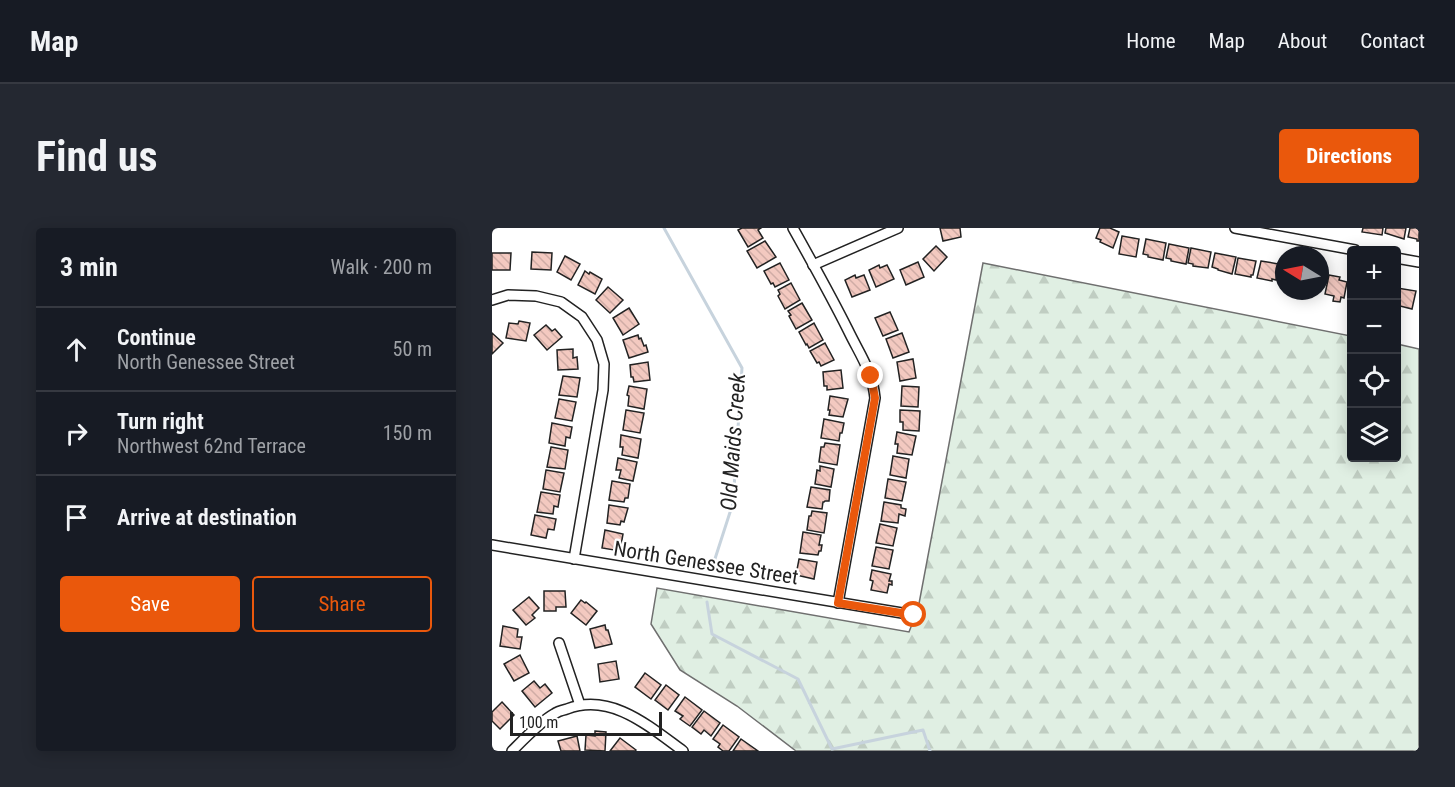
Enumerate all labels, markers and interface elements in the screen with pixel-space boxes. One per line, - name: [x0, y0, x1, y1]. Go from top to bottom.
- text: Map: [30, 25, 78, 58]
- text: Home: [1126, 29, 1176, 53]
- text: Map: [1209, 29, 1245, 53]
- text: About: [1278, 29, 1327, 53]
- text: Contact: [1360, 29, 1425, 53]
- button: Directions: [1279, 129, 1419, 183]
- text: Find us: [36, 132, 157, 181]
- north arrow: [1275, 246, 1329, 300]
- map controls: [1347, 246, 1401, 462]
- button: +: [1347, 246, 1401, 300]
- text: 3 min: [60, 252, 118, 282]
- text: Walk · 200 m: [331, 255, 432, 279]
- button: −: [1347, 300, 1401, 354]
- text: Continue: [117, 325, 196, 350]
- icon: ahead: [60, 333, 93, 366]
- text: 50 m: [393, 337, 432, 361]
- text: North Genessee Street: [117, 350, 295, 374]
- button: locate: [1347, 354, 1401, 408]
- route end: [857, 362, 883, 388]
- water label: Old Maids Creek: [716, 372, 750, 512]
- button: layers: [1347, 408, 1401, 462]
- text: Turn right: [117, 409, 204, 434]
- icon: right: [60, 417, 93, 450]
- text: 150 m: [383, 421, 432, 445]
- text: Northwest 62nd Terrace: [117, 434, 306, 458]
- icon: arrive: [60, 501, 93, 534]
- text: Arrive at destination: [117, 505, 297, 530]
- street label: North Genessee Street: [612, 537, 800, 589]
- button: Save: [60, 576, 240, 632]
- button: Share: [252, 576, 432, 632]
- route start: [900, 601, 926, 627]
- scale bar: [510, 709, 662, 736]
- text: 100 m: [519, 713, 558, 732]

